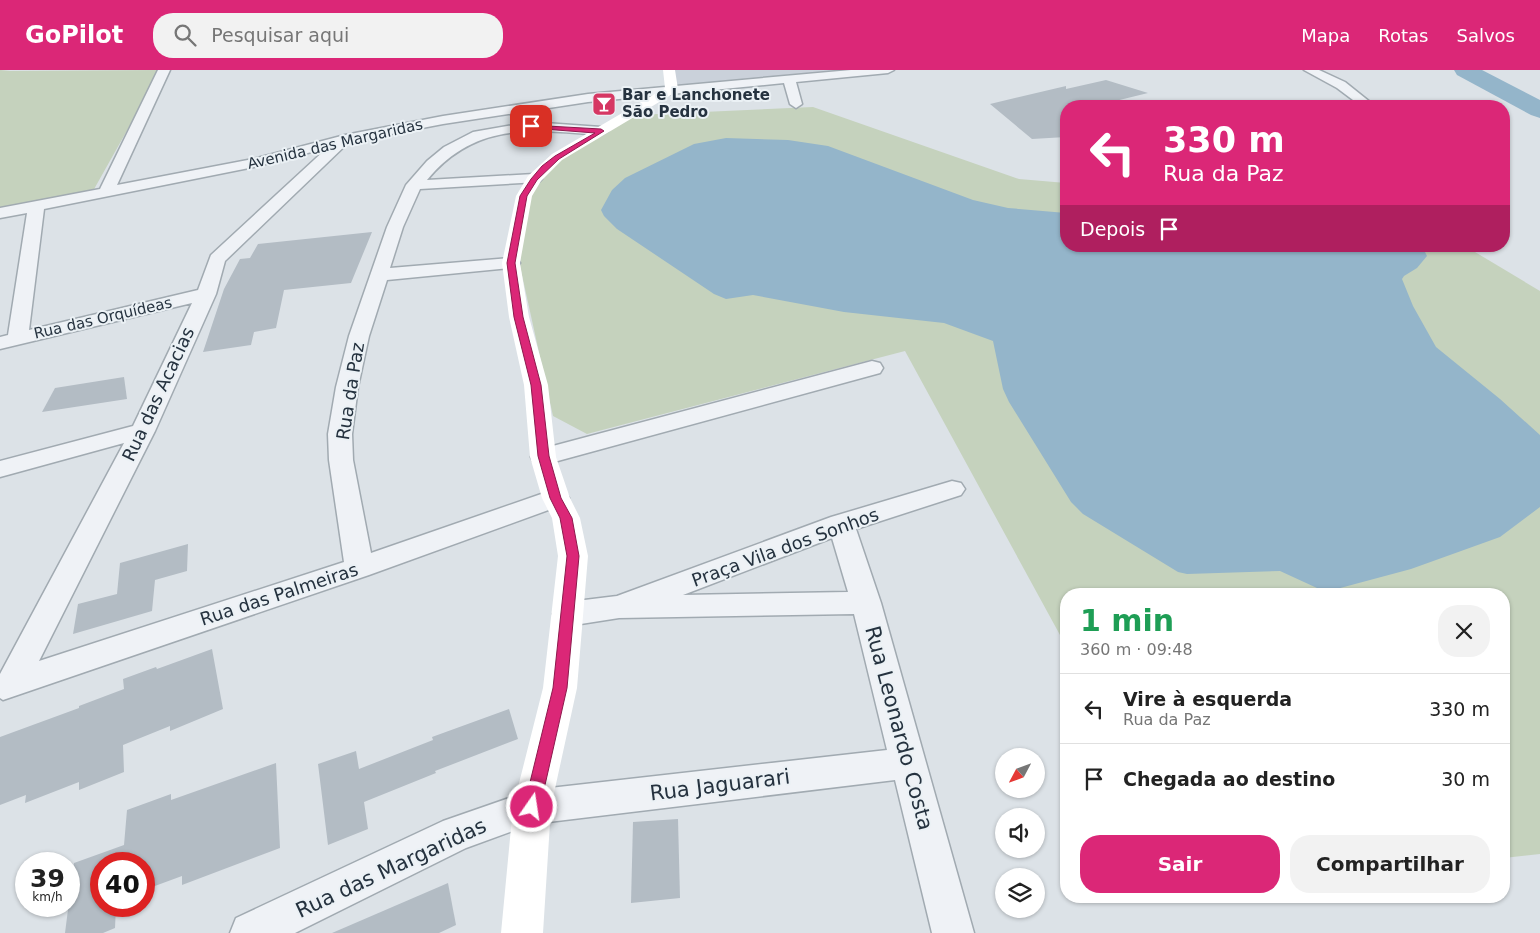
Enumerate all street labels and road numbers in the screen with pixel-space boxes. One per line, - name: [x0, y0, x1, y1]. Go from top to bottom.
- street label: Avenida das Margaridas: [245, 115, 425, 173]
- street label: Rua das Orquídeas: [32, 293, 174, 343]
- street label: Rua das Acacias: [118, 324, 198, 464]
- street label: Rua da Paz: [332, 341, 368, 441]
- street label: Praça Vila dos Sonhos: [689, 503, 881, 591]
- street label: Rua das Palmeiras: [197, 559, 361, 629]
- street label: Rua Leonardo Costa: [860, 623, 938, 833]
- street label: Rua Jaguarari: [649, 764, 791, 806]
- street label: Rua das Margaridas: [292, 813, 490, 923]

